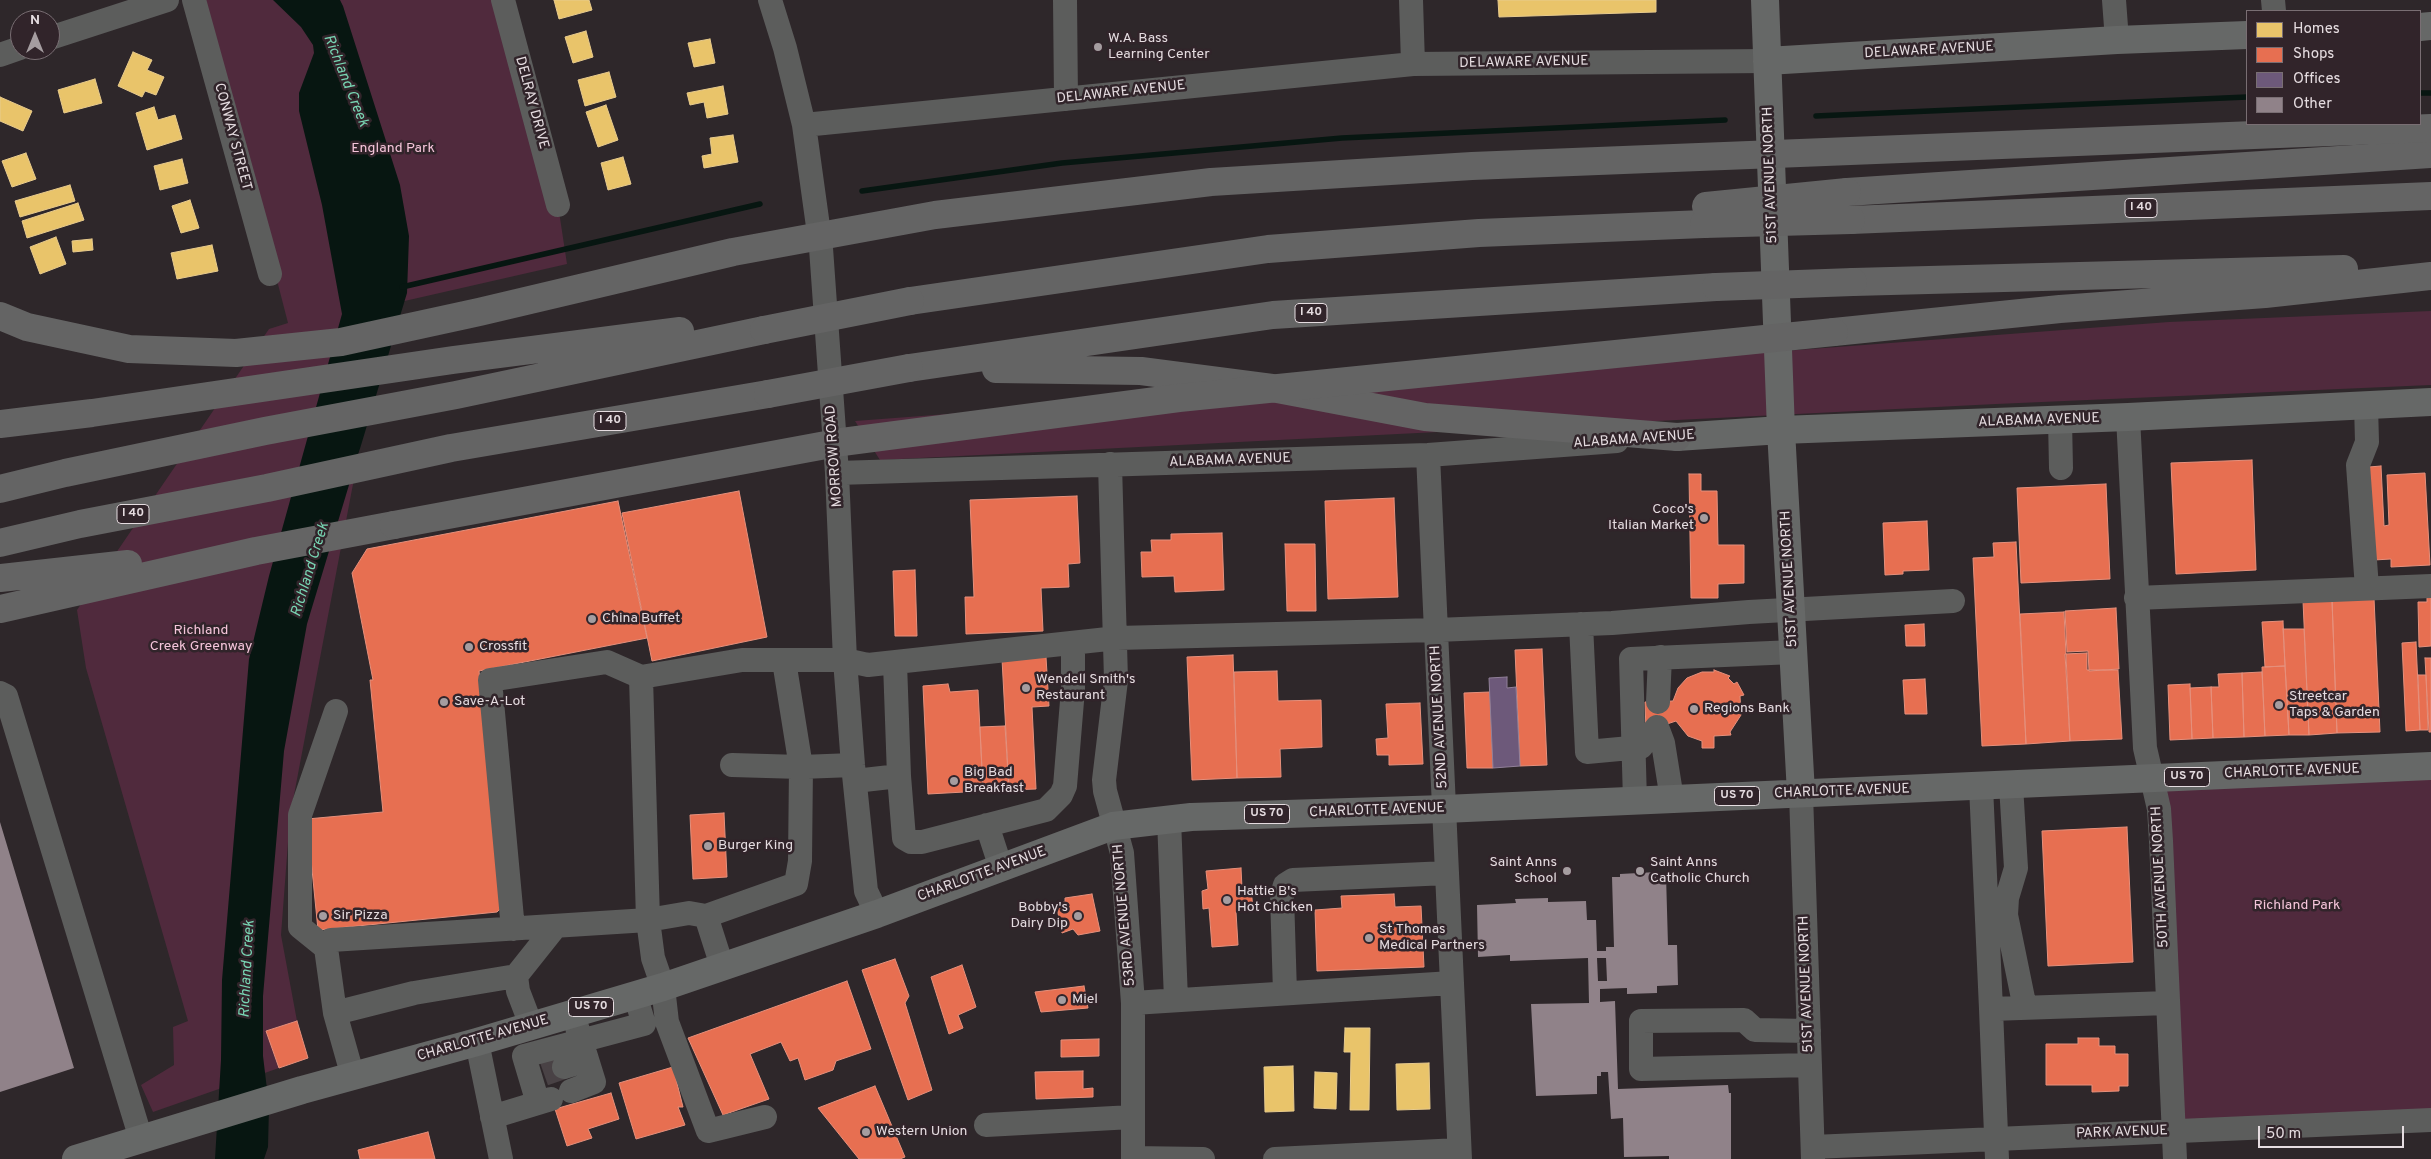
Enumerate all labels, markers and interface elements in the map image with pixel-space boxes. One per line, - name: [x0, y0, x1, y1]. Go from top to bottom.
- north arrow: [10, 10, 60, 60]
- legend: [2246, 10, 2421, 125]
- text: N: [30, 12, 40, 29]
- text: Homes: [2293, 20, 2340, 39]
- place label: W.A. Bass Learning Center: [1108, 31, 1210, 64]
- water label: Richland Creek: [318, 32, 372, 130]
- street label: DELAWARE AVENUE: [1864, 39, 1994, 63]
- marker: W.A. Bass Learning Center: [1092, 41, 1104, 53]
- text: Shops: [2293, 45, 2334, 64]
- street label: DELAWARE AVENUE: [1459, 53, 1589, 73]
- street label: DELRAY DRIVE: [511, 55, 551, 151]
- text: Offices: [2293, 70, 2340, 89]
- street label: DELAWARE AVENUE: [1056, 78, 1186, 108]
- street label: CONWAY STREET: [210, 81, 254, 193]
- text: Other: [2293, 95, 2332, 114]
- street label: 51ST AVENUE NORTH: [1760, 106, 1782, 244]
- park label: England Park: [351, 141, 435, 157]
- road number: I 40: [2125, 198, 2157, 218]
- road number: I 40: [1295, 304, 1327, 322]
- street label: MORROW ROAD: [823, 404, 847, 508]
- street label: ALABAMA AVENUE: [1978, 410, 2100, 432]
- road number: I 40: [594, 412, 626, 431]
- street label: ALABAMA AVENUE: [1573, 427, 1695, 453]
- street label: ALABAMA AVENUE: [1169, 450, 1291, 472]
- place label: Coco's Italian Market: [1608, 502, 1694, 534]
- road number: I 40: [117, 504, 149, 524]
- street label: 51ST AVENUE NORTH: [1778, 510, 1802, 648]
- marker: Coco's Italian Market: [1698, 512, 1710, 524]
- water label: Richland Creek: [288, 521, 334, 619]
- place label: China Buffet: [602, 611, 680, 627]
- marker: China Buffet: [586, 613, 598, 625]
- park label: Richland Creek Greenway: [150, 623, 252, 656]
- place label: Crossfit: [479, 639, 527, 655]
- marker: Crossfit: [463, 641, 475, 653]
- street label: 52ND AVENUE NORTH: [1428, 645, 1452, 789]
- place label: Wendell Smith's Restaurant: [1036, 672, 1136, 704]
- marker: Wendell Smith's Restaurant: [1020, 682, 1032, 694]
- place label: Streetcar Taps & Garden: [2289, 689, 2380, 722]
- place label: Save-A-Lot: [454, 694, 525, 710]
- marker: Save-A-Lot: [438, 696, 450, 708]
- marker: Streetcar Taps & Garden: [2273, 699, 2285, 711]
- place label: Regions Bank: [1704, 701, 1790, 717]
- marker: Regions Bank: [1688, 703, 1700, 715]
- street label: CHARLOTTE AVENUE: [2224, 761, 2360, 783]
- place label: Big Bad Breakfast: [964, 765, 1024, 798]
- road number: US 70: [2164, 768, 2210, 786]
- marker: Big Bad Breakfast: [948, 775, 960, 787]
- street label: CHARLOTTE AVENUE: [1774, 781, 1910, 803]
- road number: US 70: [1714, 786, 1760, 806]
- street label: CHARLOTTE AVENUE: [1309, 800, 1445, 822]
- road number: US 70: [1244, 804, 1290, 824]
- street label: 50TH AVENUE NORTH: [2149, 806, 2173, 948]
- place label: Burger King: [718, 838, 793, 854]
- marker: Burger King: [702, 840, 714, 852]
- street label: 53RD AVENUE NORTH: [1110, 843, 1140, 987]
- street label: CHARLOTTE AVENUE: [915, 844, 1049, 906]
- place label: Saint Anns School: [1489, 855, 1557, 888]
- place label: Saint Anns Catholic Church: [1650, 855, 1750, 888]
- marker: Saint Anns School: [1561, 865, 1573, 877]
- marker: Saint Anns Catholic Church: [1634, 865, 1646, 877]
- place label: Hattie B's Hot Chicken: [1237, 884, 1313, 916]
- marker: Hattie B's Hot Chicken: [1221, 894, 1233, 906]
- park label: Richland Park: [2253, 898, 2341, 914]
- place label: Bobby's Dairy Dip: [1011, 900, 1068, 932]
- place label: Sir Pizza: [333, 908, 388, 924]
- marker: Sir Pizza: [317, 910, 329, 922]
- marker: Bobby's Dairy Dip: [1072, 910, 1084, 922]
- street label: 51ST AVENUE NORTH: [1796, 915, 1818, 1053]
- water label: Richland Creek: [236, 920, 260, 1018]
- place label: St Thomas Medical Partners: [1379, 922, 1485, 954]
- marker: St Thomas Medical Partners: [1363, 932, 1375, 944]
- place label: Miel: [1072, 992, 1098, 1008]
- marker: Miel: [1056, 994, 1068, 1006]
- road number: US 70: [568, 998, 614, 1016]
- street label: CHARLOTTE AVENUE: [415, 1012, 551, 1066]
- scale bar: [2261, 1116, 2407, 1148]
- street label: PARK AVENUE: [2076, 1123, 2168, 1143]
- place label: Western Union: [876, 1124, 967, 1140]
- text: 50 m: [2266, 1125, 2301, 1144]
- marker: Western Union: [860, 1126, 872, 1138]

